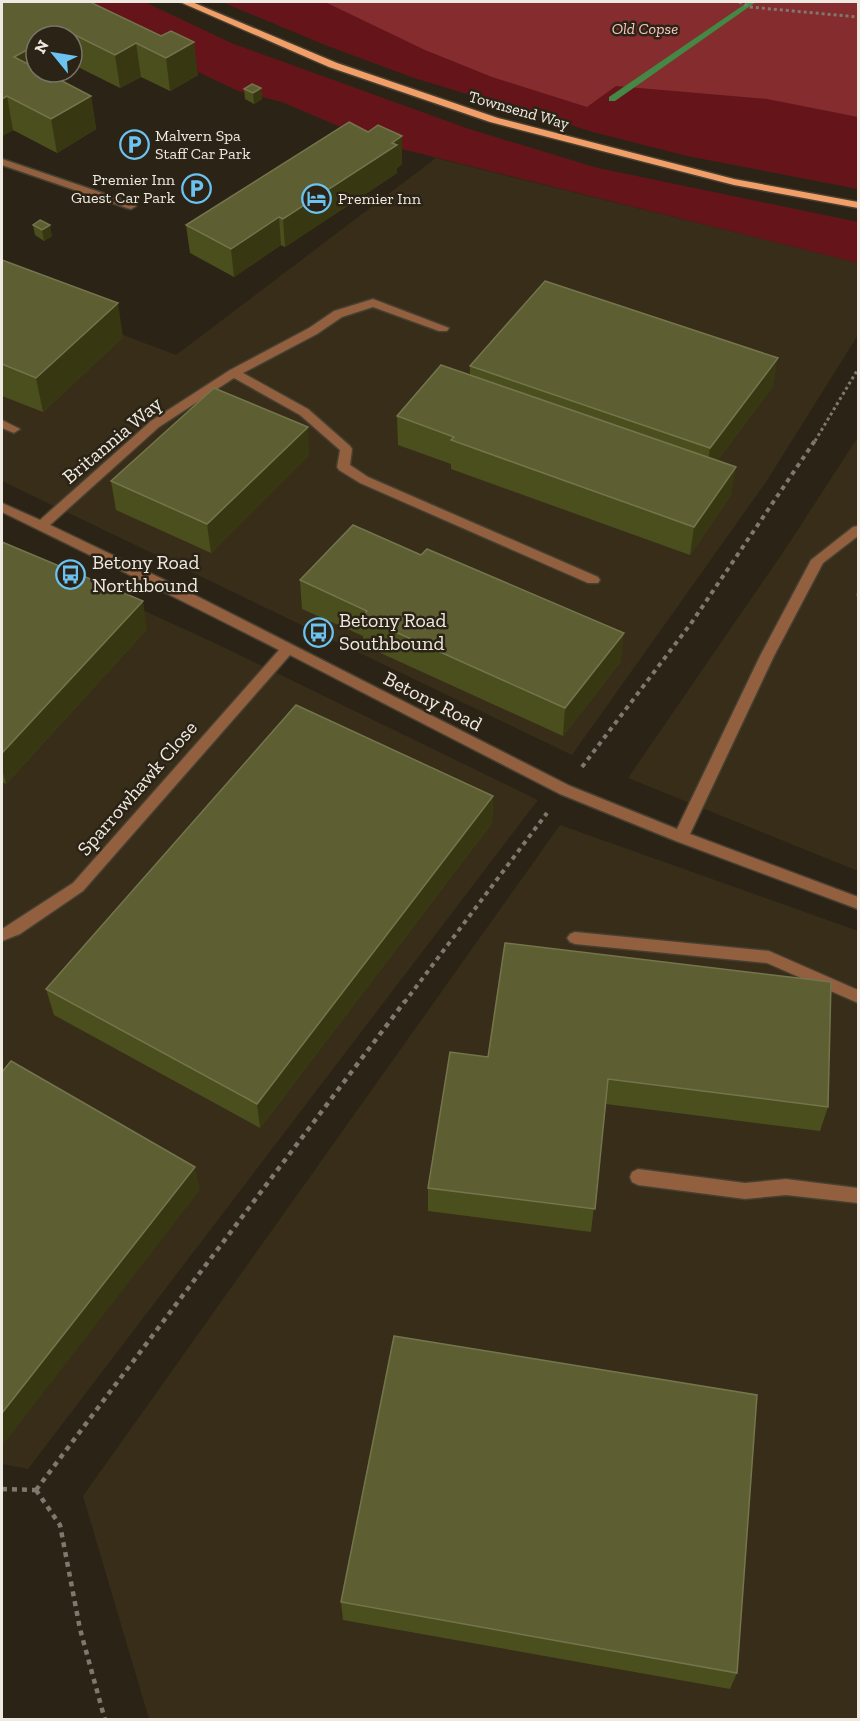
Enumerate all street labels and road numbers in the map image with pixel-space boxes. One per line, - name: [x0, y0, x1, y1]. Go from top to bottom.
- street label: Townsend Way: [467, 87, 572, 134]
- street label: Britannia Way: [57, 391, 167, 489]
- street label: Betony Road: [380, 666, 486, 736]
- street label: Sparrowhawk Close: [72, 716, 202, 860]

